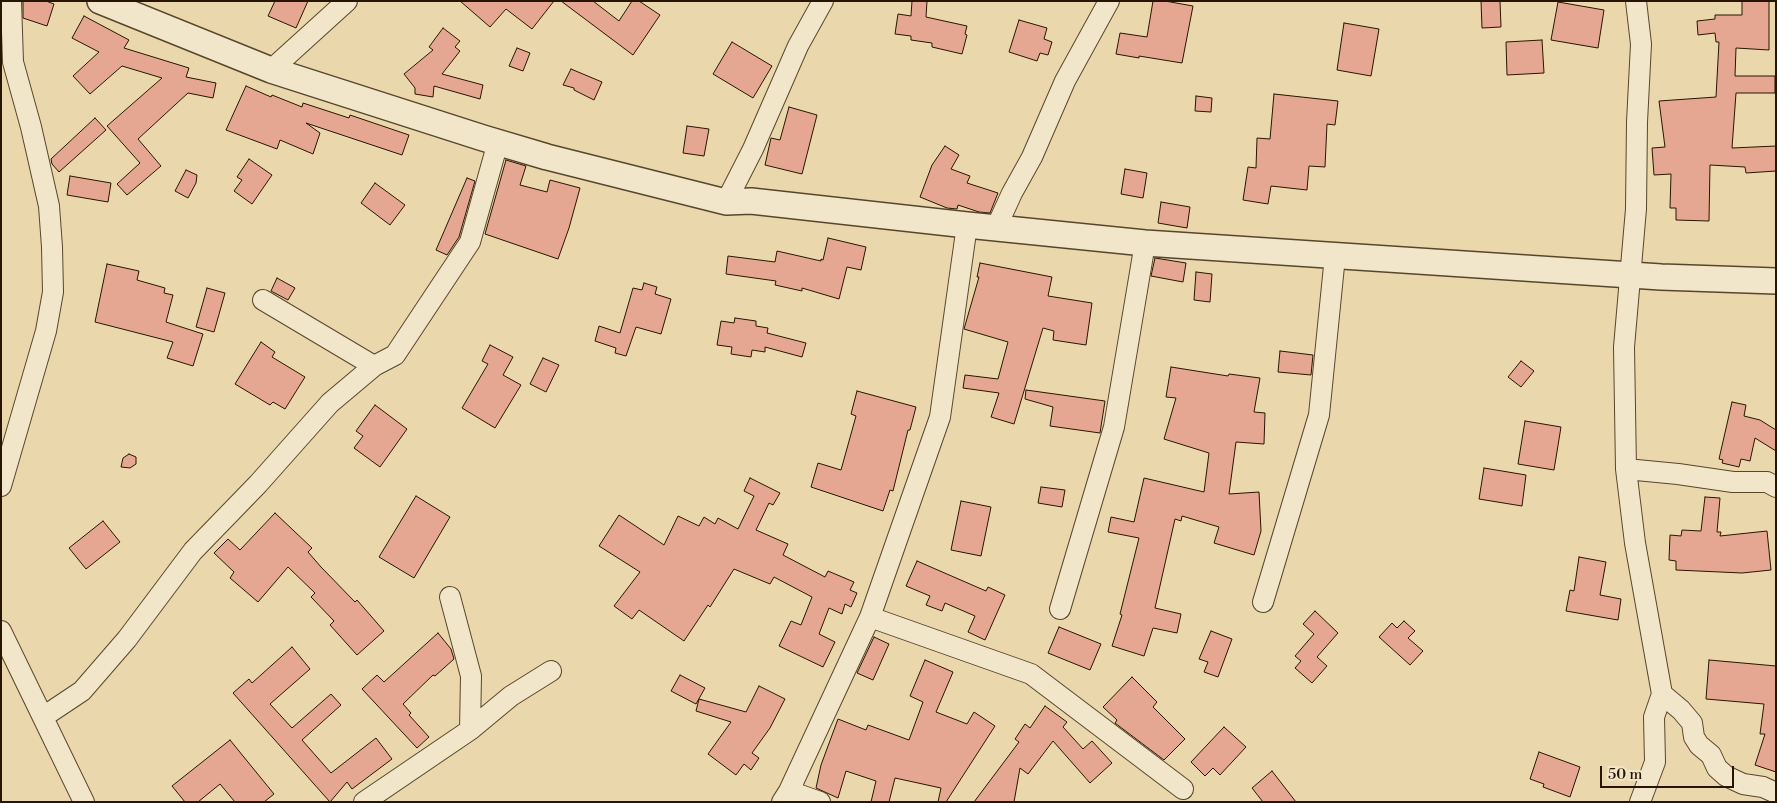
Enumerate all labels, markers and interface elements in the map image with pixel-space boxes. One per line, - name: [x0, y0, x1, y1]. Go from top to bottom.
- scale bar: [1602, 756, 1736, 788]
- text: 50 m: [1608, 765, 1642, 784]

